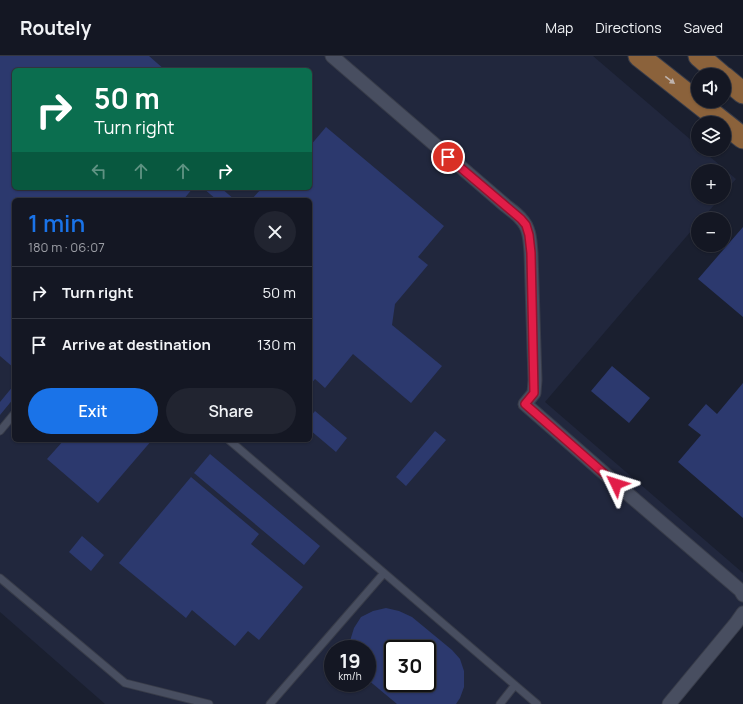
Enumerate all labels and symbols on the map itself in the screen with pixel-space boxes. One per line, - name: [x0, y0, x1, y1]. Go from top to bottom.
- one-way arrow: [664, 76, 675, 84]
- pin: [431, 140, 465, 174]
- position arrow: [595, 463, 637, 505]
- speed limit sign: 30: [384, 640, 436, 692]

